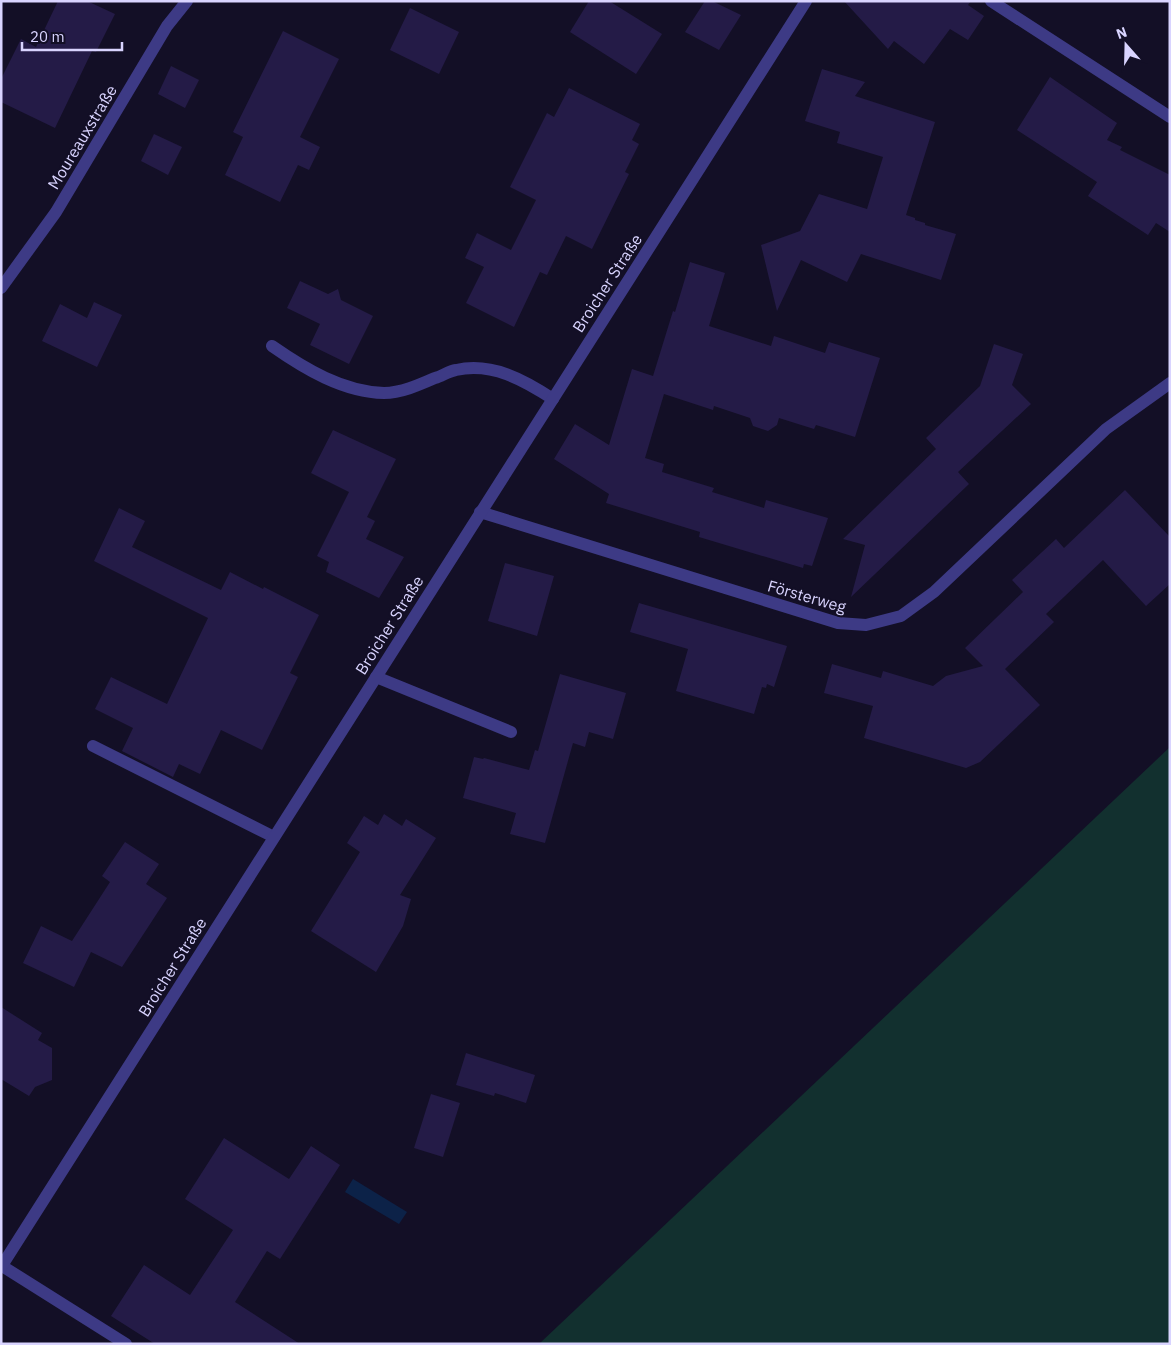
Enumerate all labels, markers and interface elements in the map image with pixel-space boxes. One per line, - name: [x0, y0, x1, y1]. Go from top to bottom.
- scale bar: [22, 20, 122, 52]
- north arrow: [1101, 20, 1151, 70]
- text: N: [1114, 23, 1129, 43]
- text: 20 m: [30, 27, 65, 46]
- street label: Moureauxstraße: [43, 81, 121, 193]
- street label: Broicher Straße: [568, 230, 646, 336]
- street label: Broicher Straße: [351, 572, 428, 678]
- street label: Försterweg: [765, 575, 849, 617]
- street label: Broicher Straße: [134, 914, 211, 1020]

